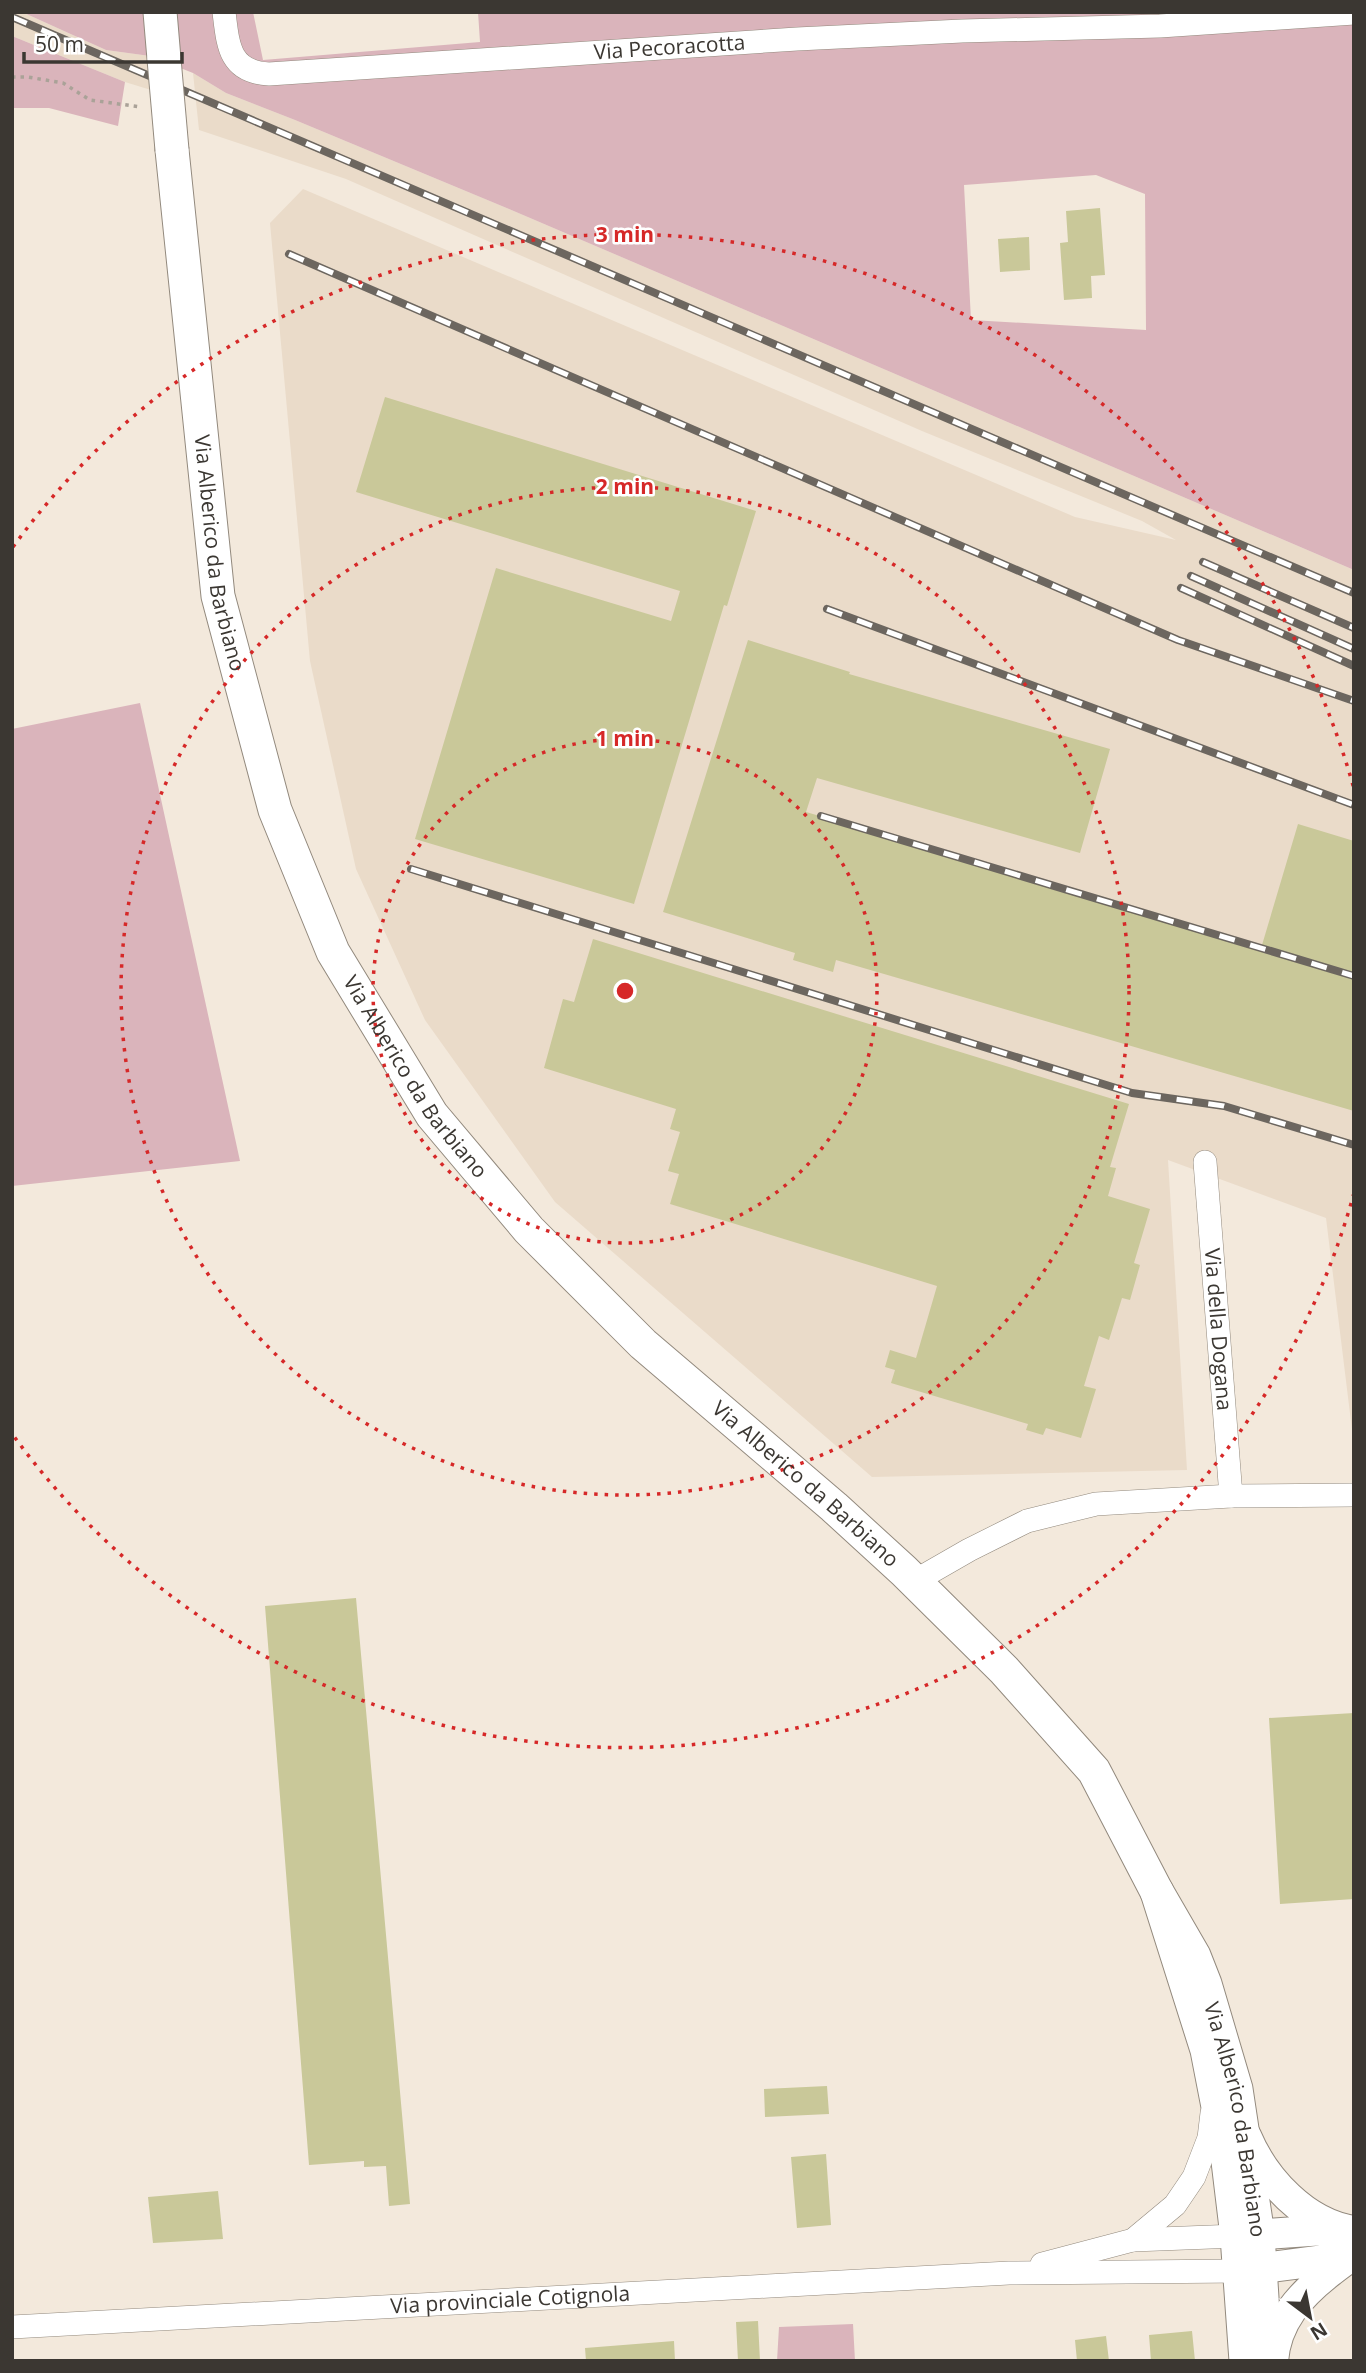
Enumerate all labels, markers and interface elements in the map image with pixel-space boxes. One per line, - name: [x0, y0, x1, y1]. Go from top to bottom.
- scale bar: [24, 21, 182, 65]
- street label: Via Pecoracotta: [593, 27, 746, 65]
- text: 50 m: [35, 30, 84, 58]
- text: 3 min: [596, 220, 654, 248]
- street label: Via Alberico da Barbiano: [188, 433, 252, 674]
- text: 2 min: [596, 472, 654, 500]
- text: 1 min: [596, 724, 654, 752]
- street label: Via Alberico da Barbiano: [337, 970, 494, 1184]
- centre of rings: [613, 979, 637, 1003]
- street label: Via della Dogana: [1199, 1247, 1239, 1412]
- street label: Via Alberico da Barbiano: [707, 1394, 905, 1573]
- street label: Via Alberico da Barbiano: [1198, 1999, 1273, 2239]
- street label: Via provinciale Cotignola: [390, 2279, 631, 2319]
- north arrow: [1275, 2282, 1345, 2352]
- text: N: [1306, 2316, 1332, 2347]

